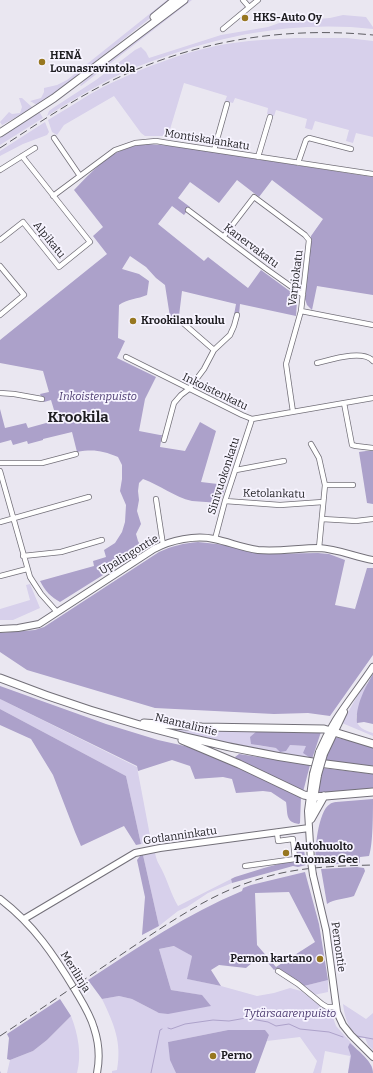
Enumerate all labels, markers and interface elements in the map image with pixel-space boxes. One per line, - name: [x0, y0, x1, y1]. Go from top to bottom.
- place label: HKS-Auto Oy: [253, 11, 322, 25]
- marker: HKS-Auto Oy: [240, 13, 250, 23]
- place label: HENÄ Lounasravintola: [50, 49, 135, 75]
- marker: HENÄ Lounasravintola: [37, 57, 47, 67]
- street label: Montiskalankatu: [163, 127, 251, 153]
- street label: Alpikatu: [30, 219, 68, 261]
- street label: Kanervakatu: [221, 221, 281, 271]
- street label: Varpiokatu: [286, 249, 306, 307]
- place label: Krookilan koulu: [141, 314, 225, 328]
- marker: Krookilan koulu: [128, 316, 138, 326]
- street label: Inkoistenkatu: [180, 370, 250, 414]
- park label: Inkoistenpuisto: [59, 390, 137, 404]
- district label: Krookila: [47, 409, 109, 427]
- street label: Sinivuokonkatu: [205, 436, 243, 516]
- street label: Ketolankatu: [243, 487, 305, 501]
- street label: Upalingontie: [97, 532, 161, 578]
- street label: Naantalintie: [153, 711, 219, 739]
- street label: Gotlanninkatu: [142, 824, 218, 848]
- place label: Autohuolto Tuomas Gee: [294, 840, 358, 866]
- marker: Autohuolto Tuomas Gee: [281, 848, 291, 858]
- street label: Pernontie: [328, 921, 348, 973]
- street label: Merilinja: [57, 949, 93, 995]
- place label: Pernon kartano: [230, 952, 312, 966]
- marker: Pernon kartano: [315, 954, 325, 964]
- park label: Tytärsaarenpuisto: [244, 1007, 336, 1021]
- place label: Perno: [221, 1049, 252, 1063]
- marker: Perno: [208, 1051, 218, 1061]

